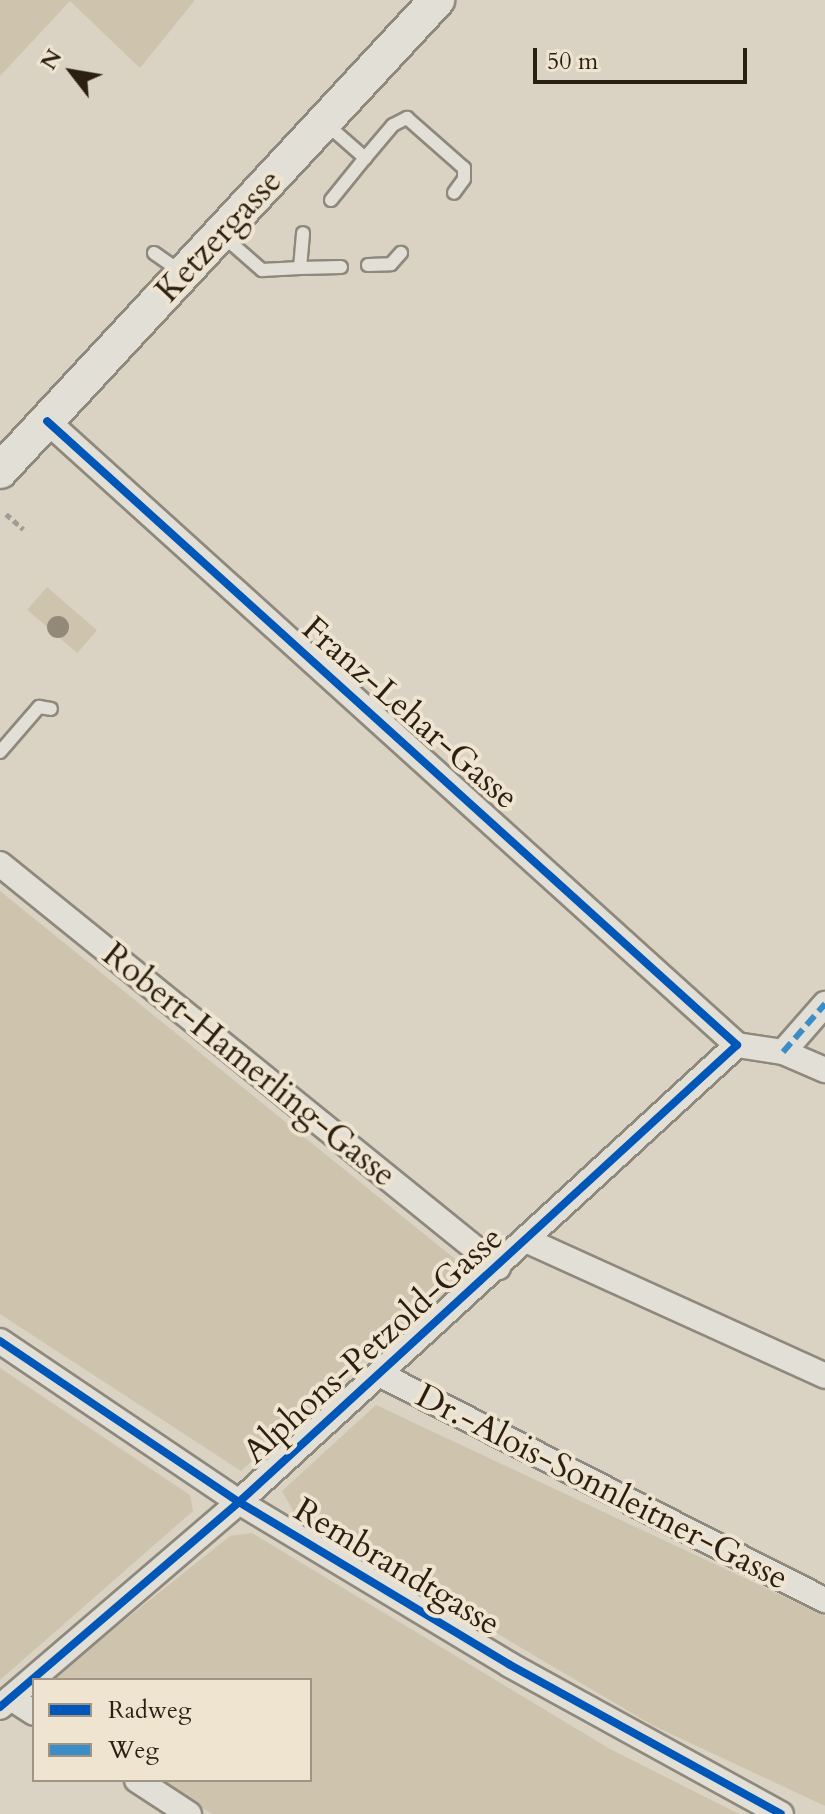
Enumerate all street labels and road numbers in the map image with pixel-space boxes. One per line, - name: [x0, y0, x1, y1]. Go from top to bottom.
- street label: Ketzergasse: [147, 161, 291, 311]
- street label: Franz-Lehar-Gasse: [294, 608, 526, 818]
- street label: Robert-Hamerling-Gasse: [94, 934, 404, 1196]
- street label: Alphons-Petzold-Gasse: [235, 1218, 511, 1472]
- street label: Dr.-Alois-Sonnleitner-Gasse: [409, 1375, 795, 1599]
- street label: Rembrandtgasse: [287, 1489, 507, 1645]

